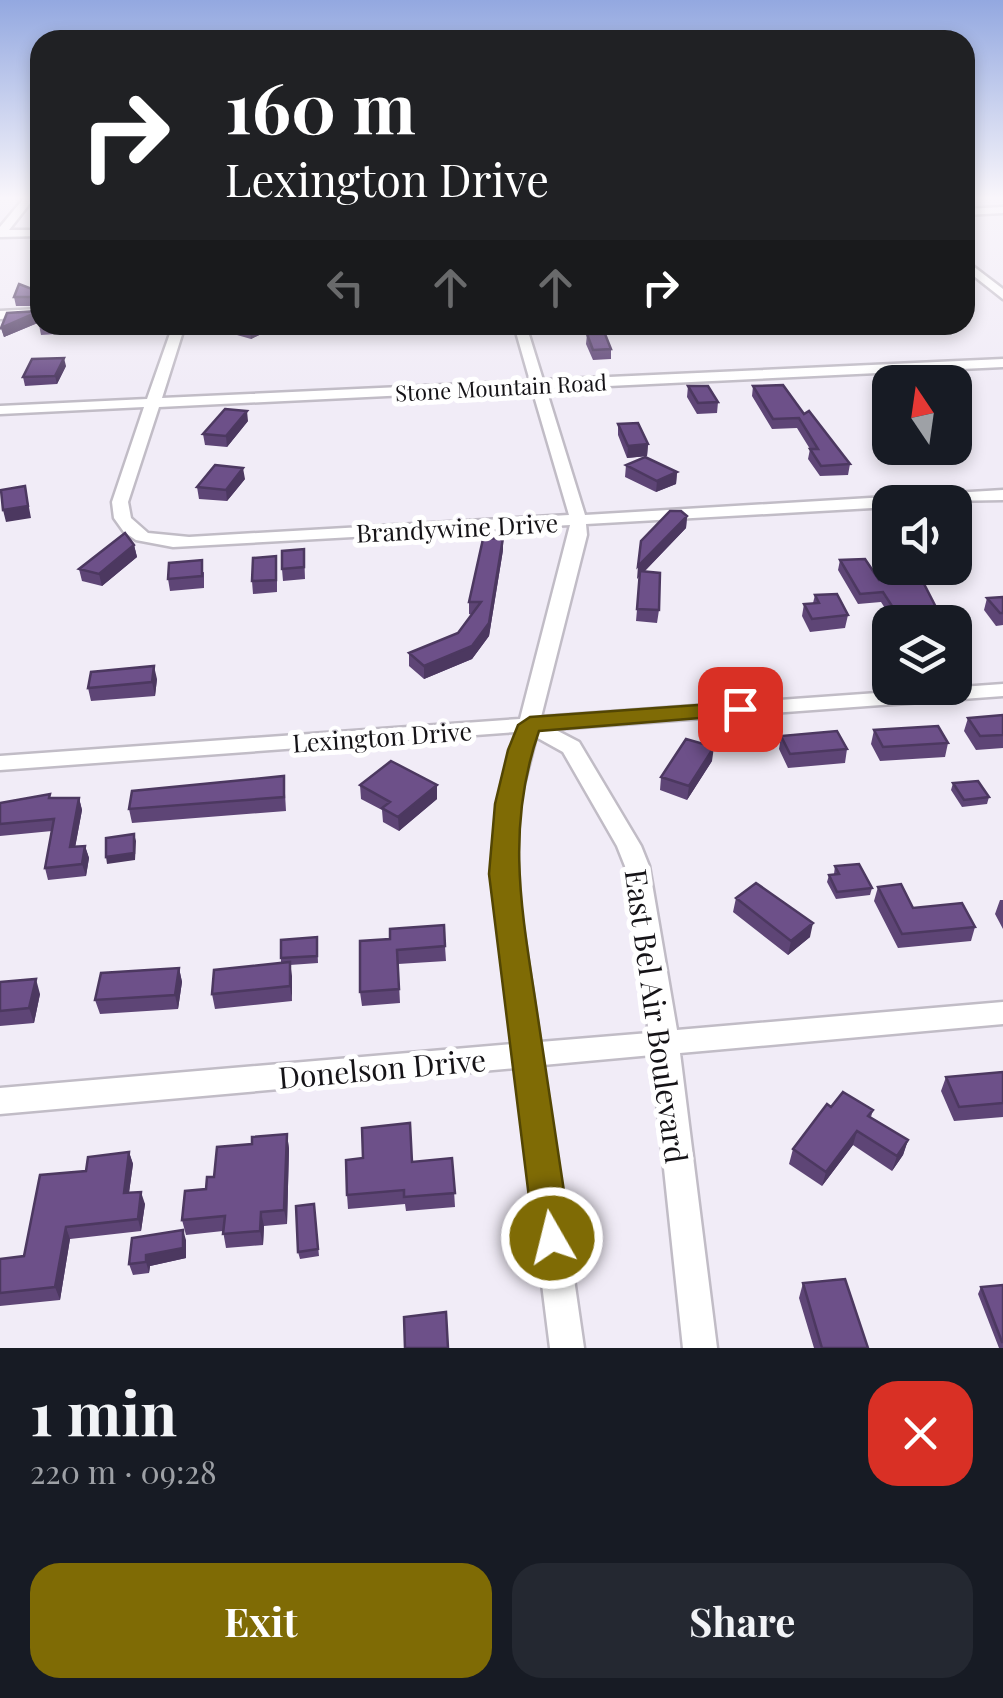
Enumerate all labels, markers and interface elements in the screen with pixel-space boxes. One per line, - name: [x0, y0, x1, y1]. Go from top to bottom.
- text: 160 m: [225, 58, 416, 152]
- icon: right: [60, 70, 190, 200]
- text: Lexington Drive: [225, 148, 549, 208]
- icon: left: [318, 260, 373, 315]
- icon: ahead: [423, 260, 478, 315]
- icon: ahead: [528, 260, 583, 315]
- icon: right: [633, 260, 688, 315]
- north arrow: [872, 365, 972, 465]
- map controls: [872, 365, 972, 705]
- street label: Stone Mountain Road: [394, 366, 608, 408]
- button: sound: [872, 485, 972, 585]
- street label: Brandywine Drive: [355, 505, 559, 549]
- button: layers: [872, 605, 972, 705]
- pin: [698, 667, 783, 752]
- icon: arrive: [713, 682, 768, 737]
- street label: Lexington Drive: [291, 713, 473, 759]
- street label: East Bel Air Boulevard: [617, 866, 697, 1166]
- street label: Donelson Drive: [276, 1039, 488, 1097]
- position arrow: [500, 1186, 604, 1290]
- text: 1 min: [30, 1371, 177, 1451]
- button: close: [868, 1381, 973, 1486]
- text: 220 m · 09:28: [30, 1449, 217, 1492]
- button: Exit: [30, 1563, 492, 1678]
- button: Share: [512, 1563, 973, 1678]

